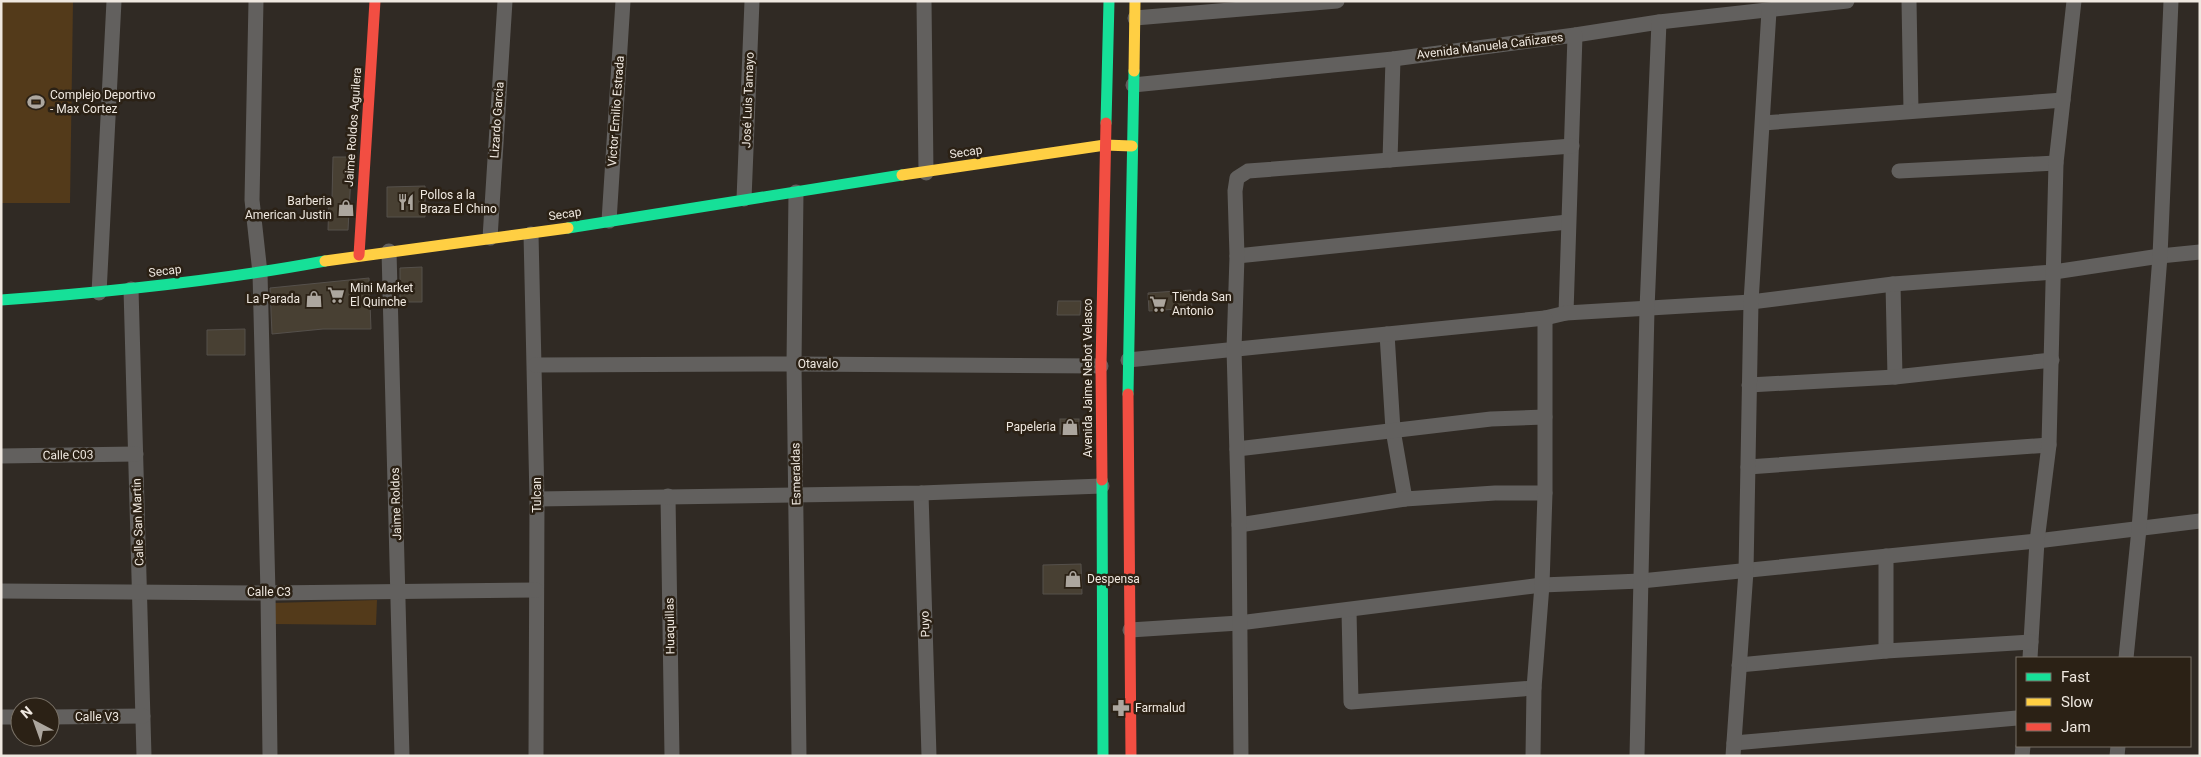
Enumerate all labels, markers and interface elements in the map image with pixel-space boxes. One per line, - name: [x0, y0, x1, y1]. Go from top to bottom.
- street label: Avenida Manuela Cañizares: [1416, 30, 1564, 62]
- street label: José Luis Tamayo: [739, 52, 757, 148]
- street label: Victor Emilio Estrada: [605, 55, 627, 167]
- street label: Jaime Roldos Aguilera: [342, 67, 364, 187]
- street label: Lizardo Garcia: [487, 81, 507, 159]
- place label: Complejo Deportivo - Max Cortez: [50, 88, 156, 116]
- sports icon: Complejo Deportivo - Max Cortez: [26, 92, 46, 112]
- street label: Secap: [949, 142, 984, 161]
- place label: Pollos a la Braza El Chino: [420, 188, 497, 216]
- restaurant icon: Pollos a la Braza El Chino: [396, 192, 416, 212]
- place label: Barberia American Justin: [245, 194, 332, 222]
- shop icon: Barberia American Justin: [336, 198, 356, 218]
- street label: Secap: [548, 204, 583, 223]
- street label: Secap: [148, 262, 183, 280]
- place label: Mini Market El Quinche: [350, 281, 413, 309]
- supermarket icon: Mini Market El Quinche: [326, 285, 346, 305]
- shop icon: La Parada: [304, 289, 324, 309]
- place label: Tienda San Antonio: [1172, 290, 1232, 318]
- place label: La Parada: [246, 292, 300, 306]
- supermarket icon: Tienda San Antonio: [1148, 294, 1168, 314]
- street label: Avenida Jaime Nebot Velasco: [1081, 298, 1095, 458]
- street label: Otavalo: [798, 357, 838, 371]
- shop icon: Papeleria: [1060, 417, 1080, 437]
- place label: Papeleria: [1006, 420, 1056, 434]
- street label: Esmeraldas: [788, 443, 804, 505]
- street label: Calle C03: [42, 448, 94, 462]
- street label: Jaime Roldos: [388, 467, 404, 541]
- street label: Tulcan: [530, 477, 544, 513]
- street label: Calle San Martin: [129, 478, 147, 566]
- shop icon: Despensa: [1063, 569, 1083, 589]
- place label: Despensa: [1087, 572, 1140, 586]
- street label: Calle C3: [247, 585, 291, 599]
- street label: Huaquillas: [663, 598, 677, 654]
- street label: Puyo: [918, 610, 932, 638]
- legend: [2016, 657, 2191, 747]
- text: Fast: [2061, 668, 2090, 686]
- text: Slow: [2061, 693, 2093, 711]
- north arrow: [10, 697, 60, 747]
- pharmacy icon: Farmalud: [1111, 698, 1131, 718]
- place label: Farmalud: [1135, 701, 1185, 715]
- text: N: [17, 703, 35, 721]
- street label: Calle V3: [75, 710, 119, 724]
- text: Jam: [2061, 718, 2091, 736]

